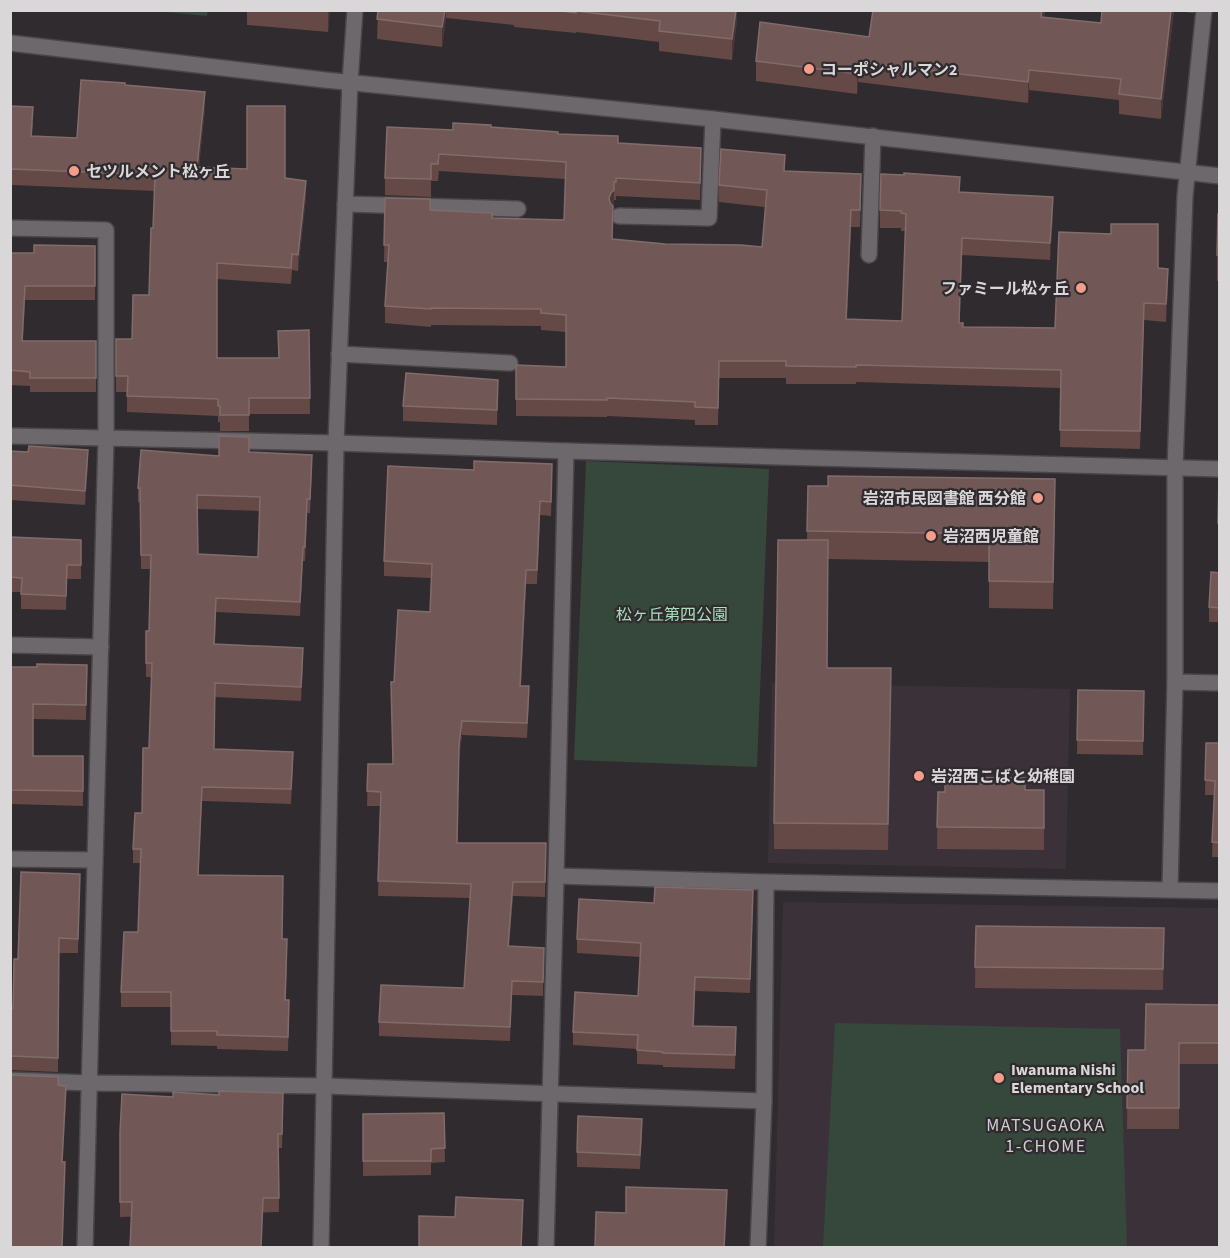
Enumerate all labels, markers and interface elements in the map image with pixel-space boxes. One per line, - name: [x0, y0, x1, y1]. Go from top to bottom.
- place label: コーポシャルマン2: [821, 59, 957, 81]
- marker: コーポシャルマン2: [802, 62, 816, 76]
- place label: セツルメント松ヶ丘: [86, 161, 230, 183]
- marker: セツルメント松ヶ丘: [67, 164, 81, 178]
- place label: ファミール松ヶ丘: [941, 278, 1069, 300]
- marker: ファミール松ヶ丘: [1074, 281, 1088, 295]
- place label: 岩沼市民図書館 西分館: [863, 488, 1026, 510]
- marker: 岩沼市民図書館 西分館: [1031, 491, 1045, 505]
- place label: 岩沼西児童館: [943, 526, 1039, 548]
- marker: 岩沼西児童館: [924, 529, 938, 543]
- park label: 松ヶ丘第四公園: [616, 604, 728, 626]
- place label: 岩沼西こばと幼稚園: [931, 766, 1075, 788]
- marker: 岩沼西こばと幼稚園: [912, 769, 926, 783]
- place label: Iwanuma Nishi Elementary School: [1011, 1059, 1144, 1099]
- marker: Iwanuma Nishi Elementary School: [992, 1071, 1006, 1085]
- district label: MATSUGAOKA 1-CHOME: [986, 1113, 1106, 1159]

